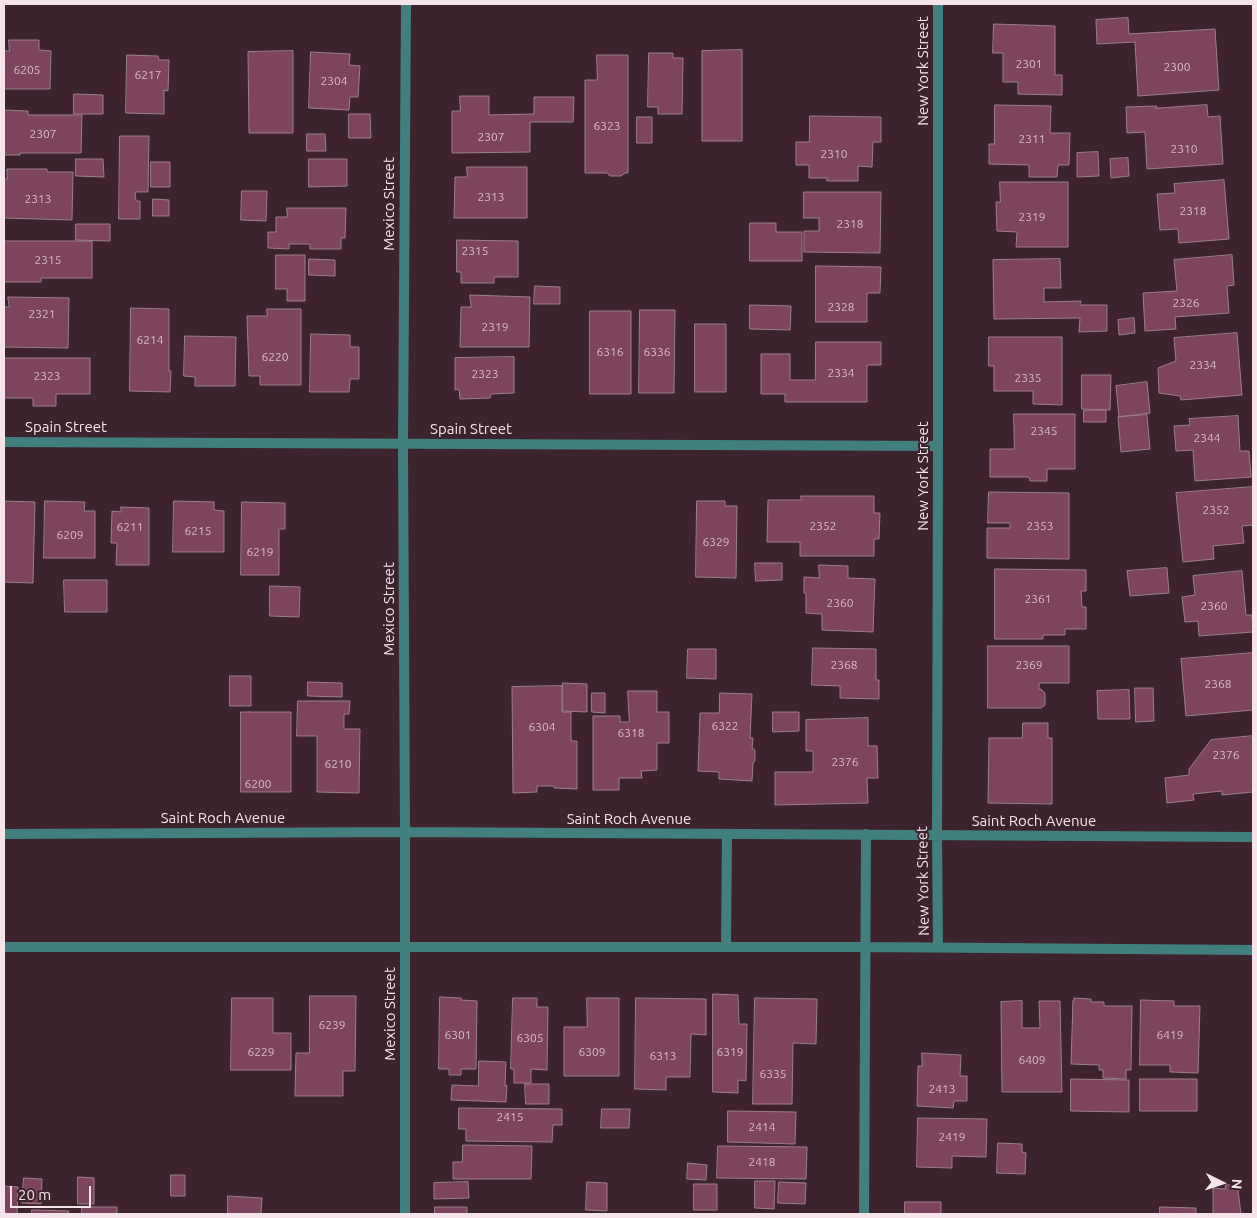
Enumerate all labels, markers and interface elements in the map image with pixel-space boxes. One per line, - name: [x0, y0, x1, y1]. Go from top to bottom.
- street label: New York Street: [914, 16, 932, 126]
- house number: 2301: [1015, 57, 1043, 71]
- house number: 2300: [1163, 60, 1191, 74]
- house number: 6205: [13, 63, 41, 77]
- house number: 6217: [134, 68, 162, 82]
- house number: 2304: [320, 74, 348, 88]
- house number: 6323: [593, 119, 621, 133]
- house number: 2307: [29, 127, 57, 141]
- house number: 2307: [477, 130, 505, 144]
- house number: 2311: [1018, 132, 1046, 146]
- house number: 2310: [1170, 142, 1198, 156]
- house number: 2310: [820, 147, 848, 161]
- street label: Mexico Street: [380, 157, 398, 251]
- house number: 2313: [477, 190, 505, 204]
- house number: 2313: [24, 192, 52, 206]
- house number: 2318: [1179, 204, 1207, 218]
- house number: 2319: [1018, 210, 1046, 224]
- house number: 2318: [836, 217, 864, 231]
- house number: 2315: [461, 244, 489, 258]
- house number: 2315: [34, 253, 62, 267]
- house number: 2326: [1172, 296, 1200, 310]
- house number: 2328: [827, 300, 855, 314]
- house number: 2321: [28, 307, 56, 321]
- house number: 2319: [481, 320, 509, 334]
- house number: 6214: [136, 333, 164, 347]
- house number: 6316: [596, 345, 624, 359]
- house number: 6336: [643, 345, 671, 359]
- house number: 6220: [261, 350, 289, 364]
- house number: 2334: [1189, 358, 1217, 372]
- house number: 2334: [827, 366, 855, 380]
- house number: 2323: [471, 367, 499, 381]
- house number: 2323: [33, 369, 61, 383]
- house number: 2335: [1014, 371, 1042, 385]
- street label: Spain Street: [25, 418, 107, 436]
- street label: Spain Street: [430, 420, 512, 438]
- street label: New York Street: [914, 421, 932, 531]
- house number: 2345: [1030, 424, 1058, 438]
- house number: 2344: [1193, 431, 1221, 445]
- house number: 2352: [1202, 503, 1230, 517]
- house number: 2352: [809, 519, 837, 533]
- house number: 2353: [1026, 519, 1054, 533]
- house number: 6211: [116, 520, 144, 534]
- house number: 6215: [184, 524, 212, 538]
- house number: 6209: [56, 528, 84, 542]
- house number: 6329: [702, 535, 730, 549]
- house number: 6219: [246, 545, 274, 559]
- street label: Mexico Street: [380, 562, 398, 656]
- house number: 2361: [1024, 592, 1052, 606]
- house number: 2360: [826, 596, 854, 610]
- house number: 2360: [1200, 599, 1228, 613]
- house number: 2368: [830, 658, 858, 672]
- house number: 2369: [1015, 658, 1043, 672]
- house number: 2368: [1204, 677, 1232, 691]
- house number: 6322: [711, 719, 739, 733]
- house number: 6304: [528, 720, 556, 734]
- house number: 6318: [617, 726, 645, 740]
- house number: 2376: [1212, 748, 1240, 762]
- house number: 2376: [831, 755, 859, 769]
- house number: 6210: [324, 757, 352, 771]
- house number: 6200: [244, 777, 272, 791]
- street label: Saint Roch Avenue: [161, 809, 285, 827]
- street label: Saint Roch Avenue: [567, 810, 691, 828]
- street label: Saint Roch Avenue: [972, 812, 1096, 830]
- street label: New York Street: [913, 826, 933, 936]
- street label: Mexico Street: [381, 967, 399, 1061]
- house number: 6239: [318, 1018, 346, 1032]
- house number: 6301: [444, 1028, 472, 1042]
- house number: 6419: [1156, 1028, 1184, 1042]
- house number: 6305: [516, 1031, 544, 1045]
- house number: 6229: [247, 1045, 275, 1059]
- house number: 6309: [578, 1045, 606, 1059]
- house number: 6319: [716, 1045, 744, 1059]
- house number: 6313: [649, 1049, 677, 1063]
- house number: 6409: [1018, 1053, 1046, 1067]
- house number: 6335: [759, 1067, 787, 1081]
- house number: 2413: [928, 1082, 956, 1096]
- house number: 2415: [496, 1110, 524, 1124]
- house number: 2414: [748, 1120, 776, 1134]
- house number: 2419: [938, 1130, 966, 1144]
- house number: 2418: [748, 1155, 776, 1169]
- north arrow: [1197, 1158, 1247, 1208]
- scale bar: [12, 1176, 94, 1208]
- text: N: [1229, 1178, 1245, 1190]
- text: 20 m: [18, 1186, 51, 1203]

